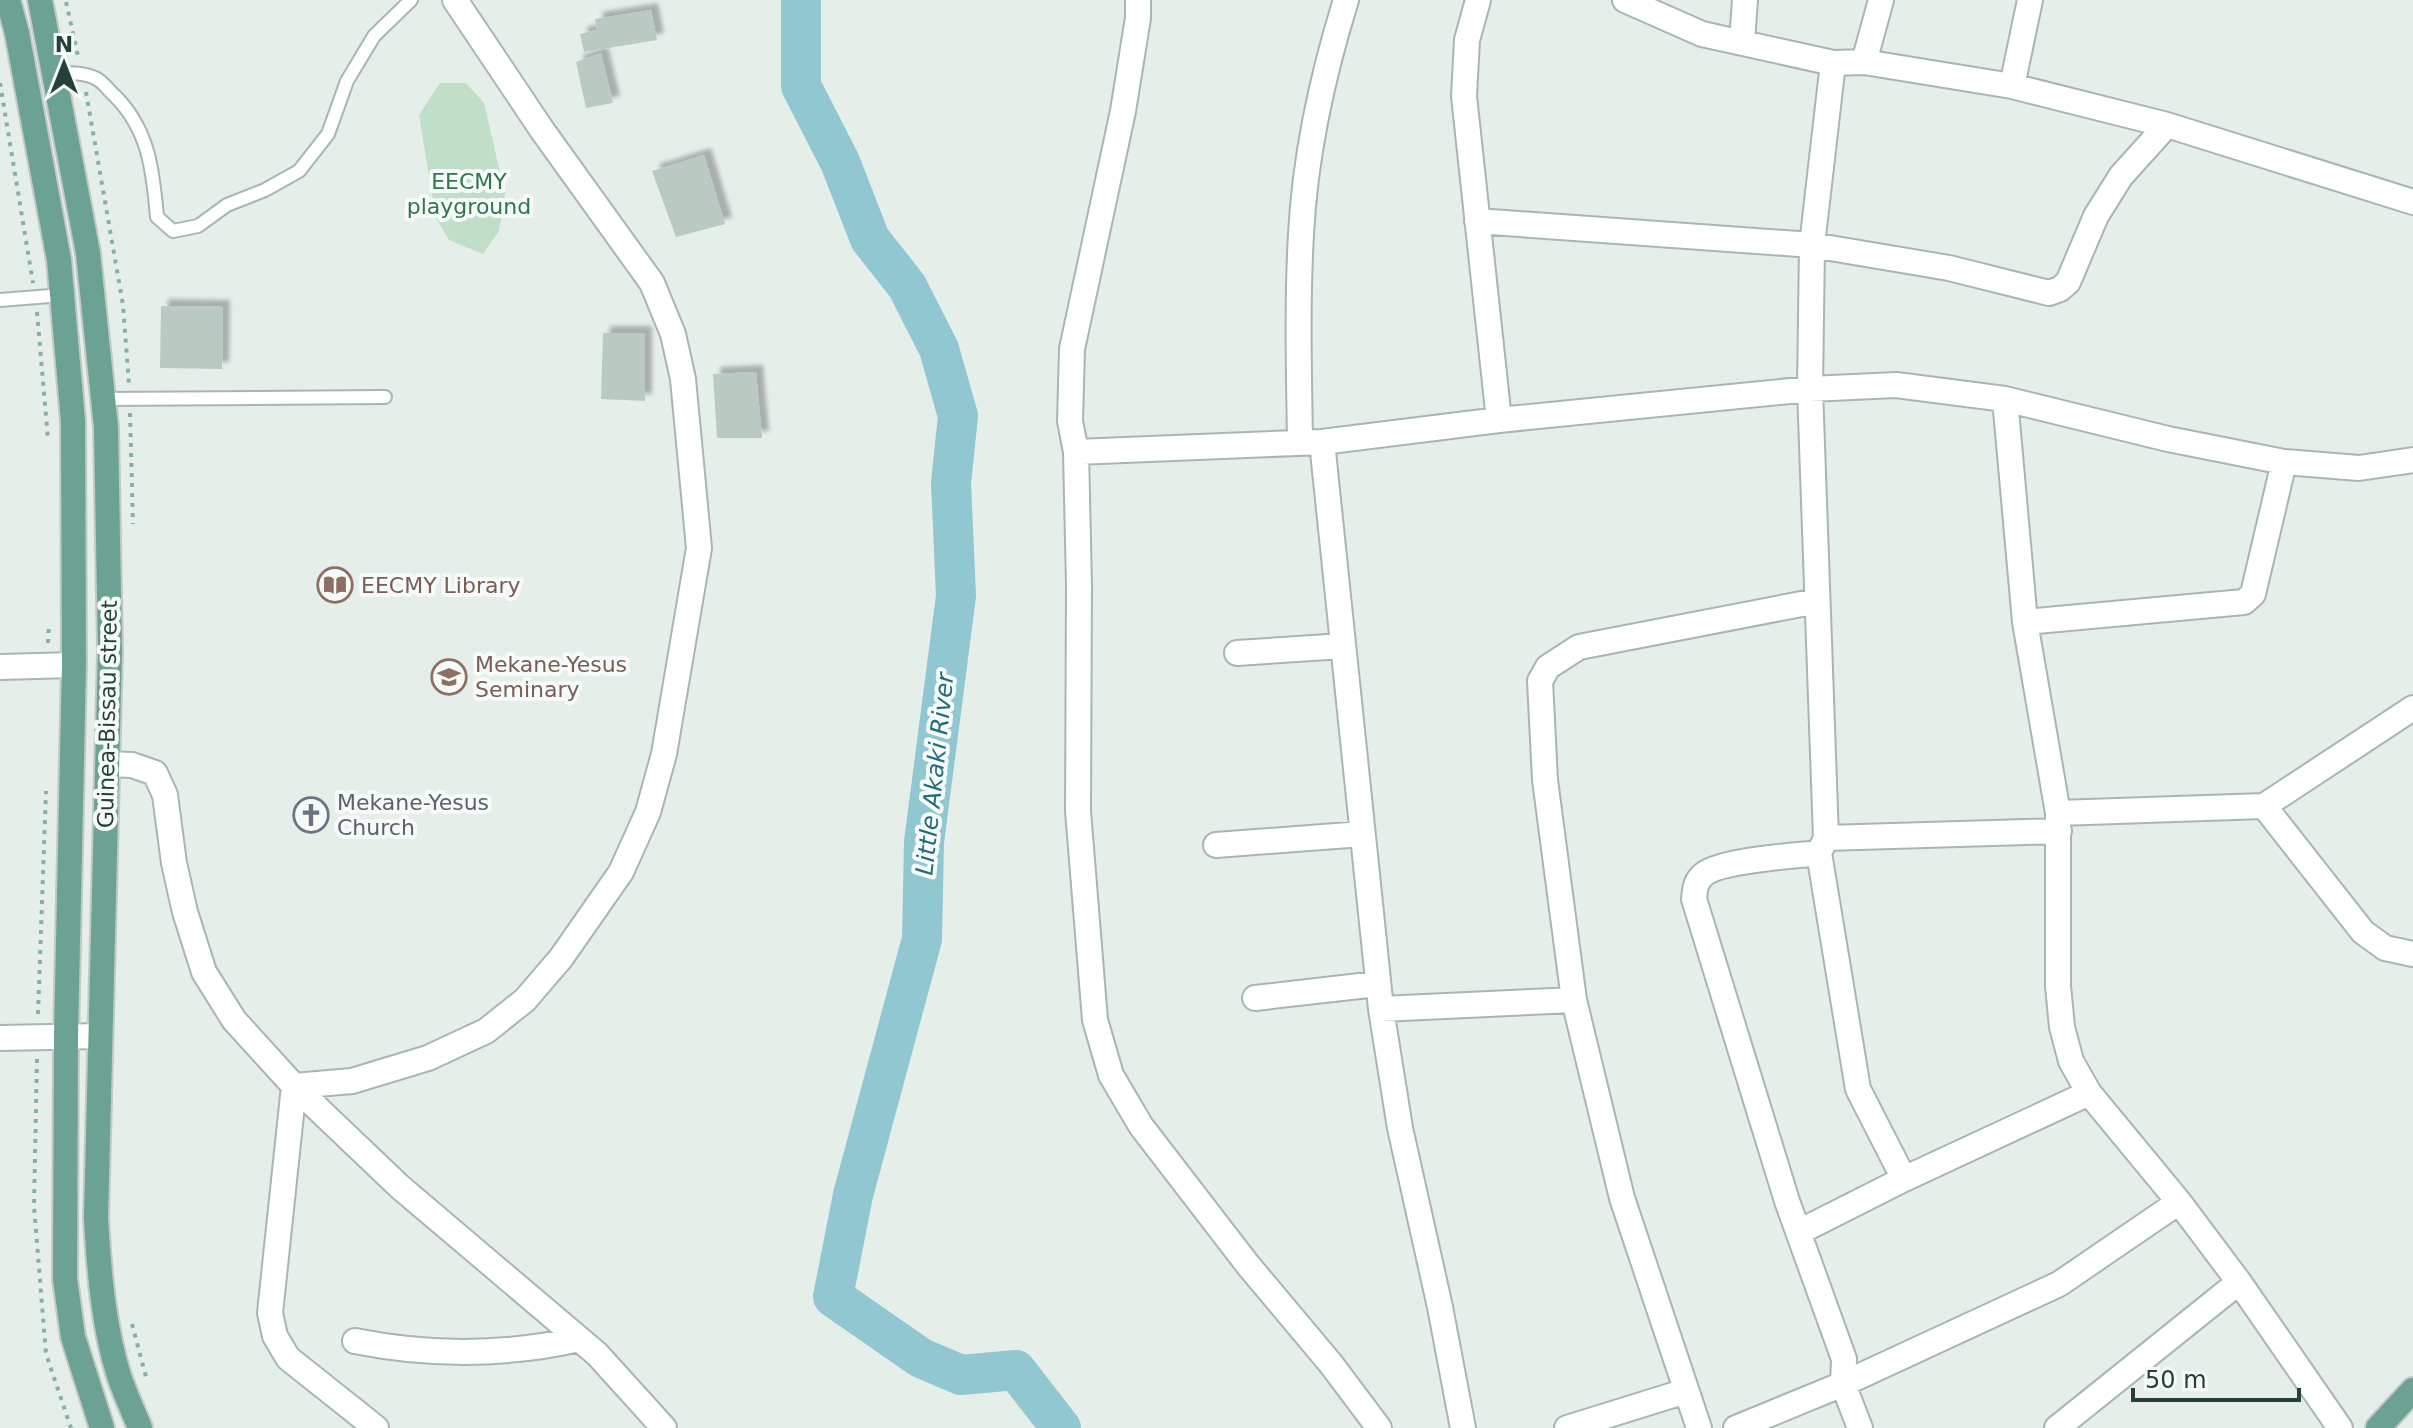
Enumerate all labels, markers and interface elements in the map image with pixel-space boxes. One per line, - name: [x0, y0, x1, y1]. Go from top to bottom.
- north arrow: [24, 24, 104, 104]
- text: N: [55, 32, 73, 57]
- park label: EECMY playground: [407, 169, 531, 219]
- library icon: EECMY Library: [316, 566, 354, 604]
- place label: EECMY Library: [361, 573, 521, 598]
- street label: Guinea-Bissau street: [93, 599, 122, 828]
- place label: Mekane-Yesus Seminary: [475, 652, 627, 702]
- school or university icon: Mekane-Yesus Seminary: [430, 658, 468, 696]
- water label: Little Akaki River: [910, 669, 960, 877]
- place label: Mekane-Yesus Church: [337, 790, 489, 840]
- church icon: Mekane-Yesus Church: [292, 796, 330, 834]
- scale bar: [2133, 1352, 2299, 1402]
- text: 50 m: [2145, 1366, 2207, 1394]

